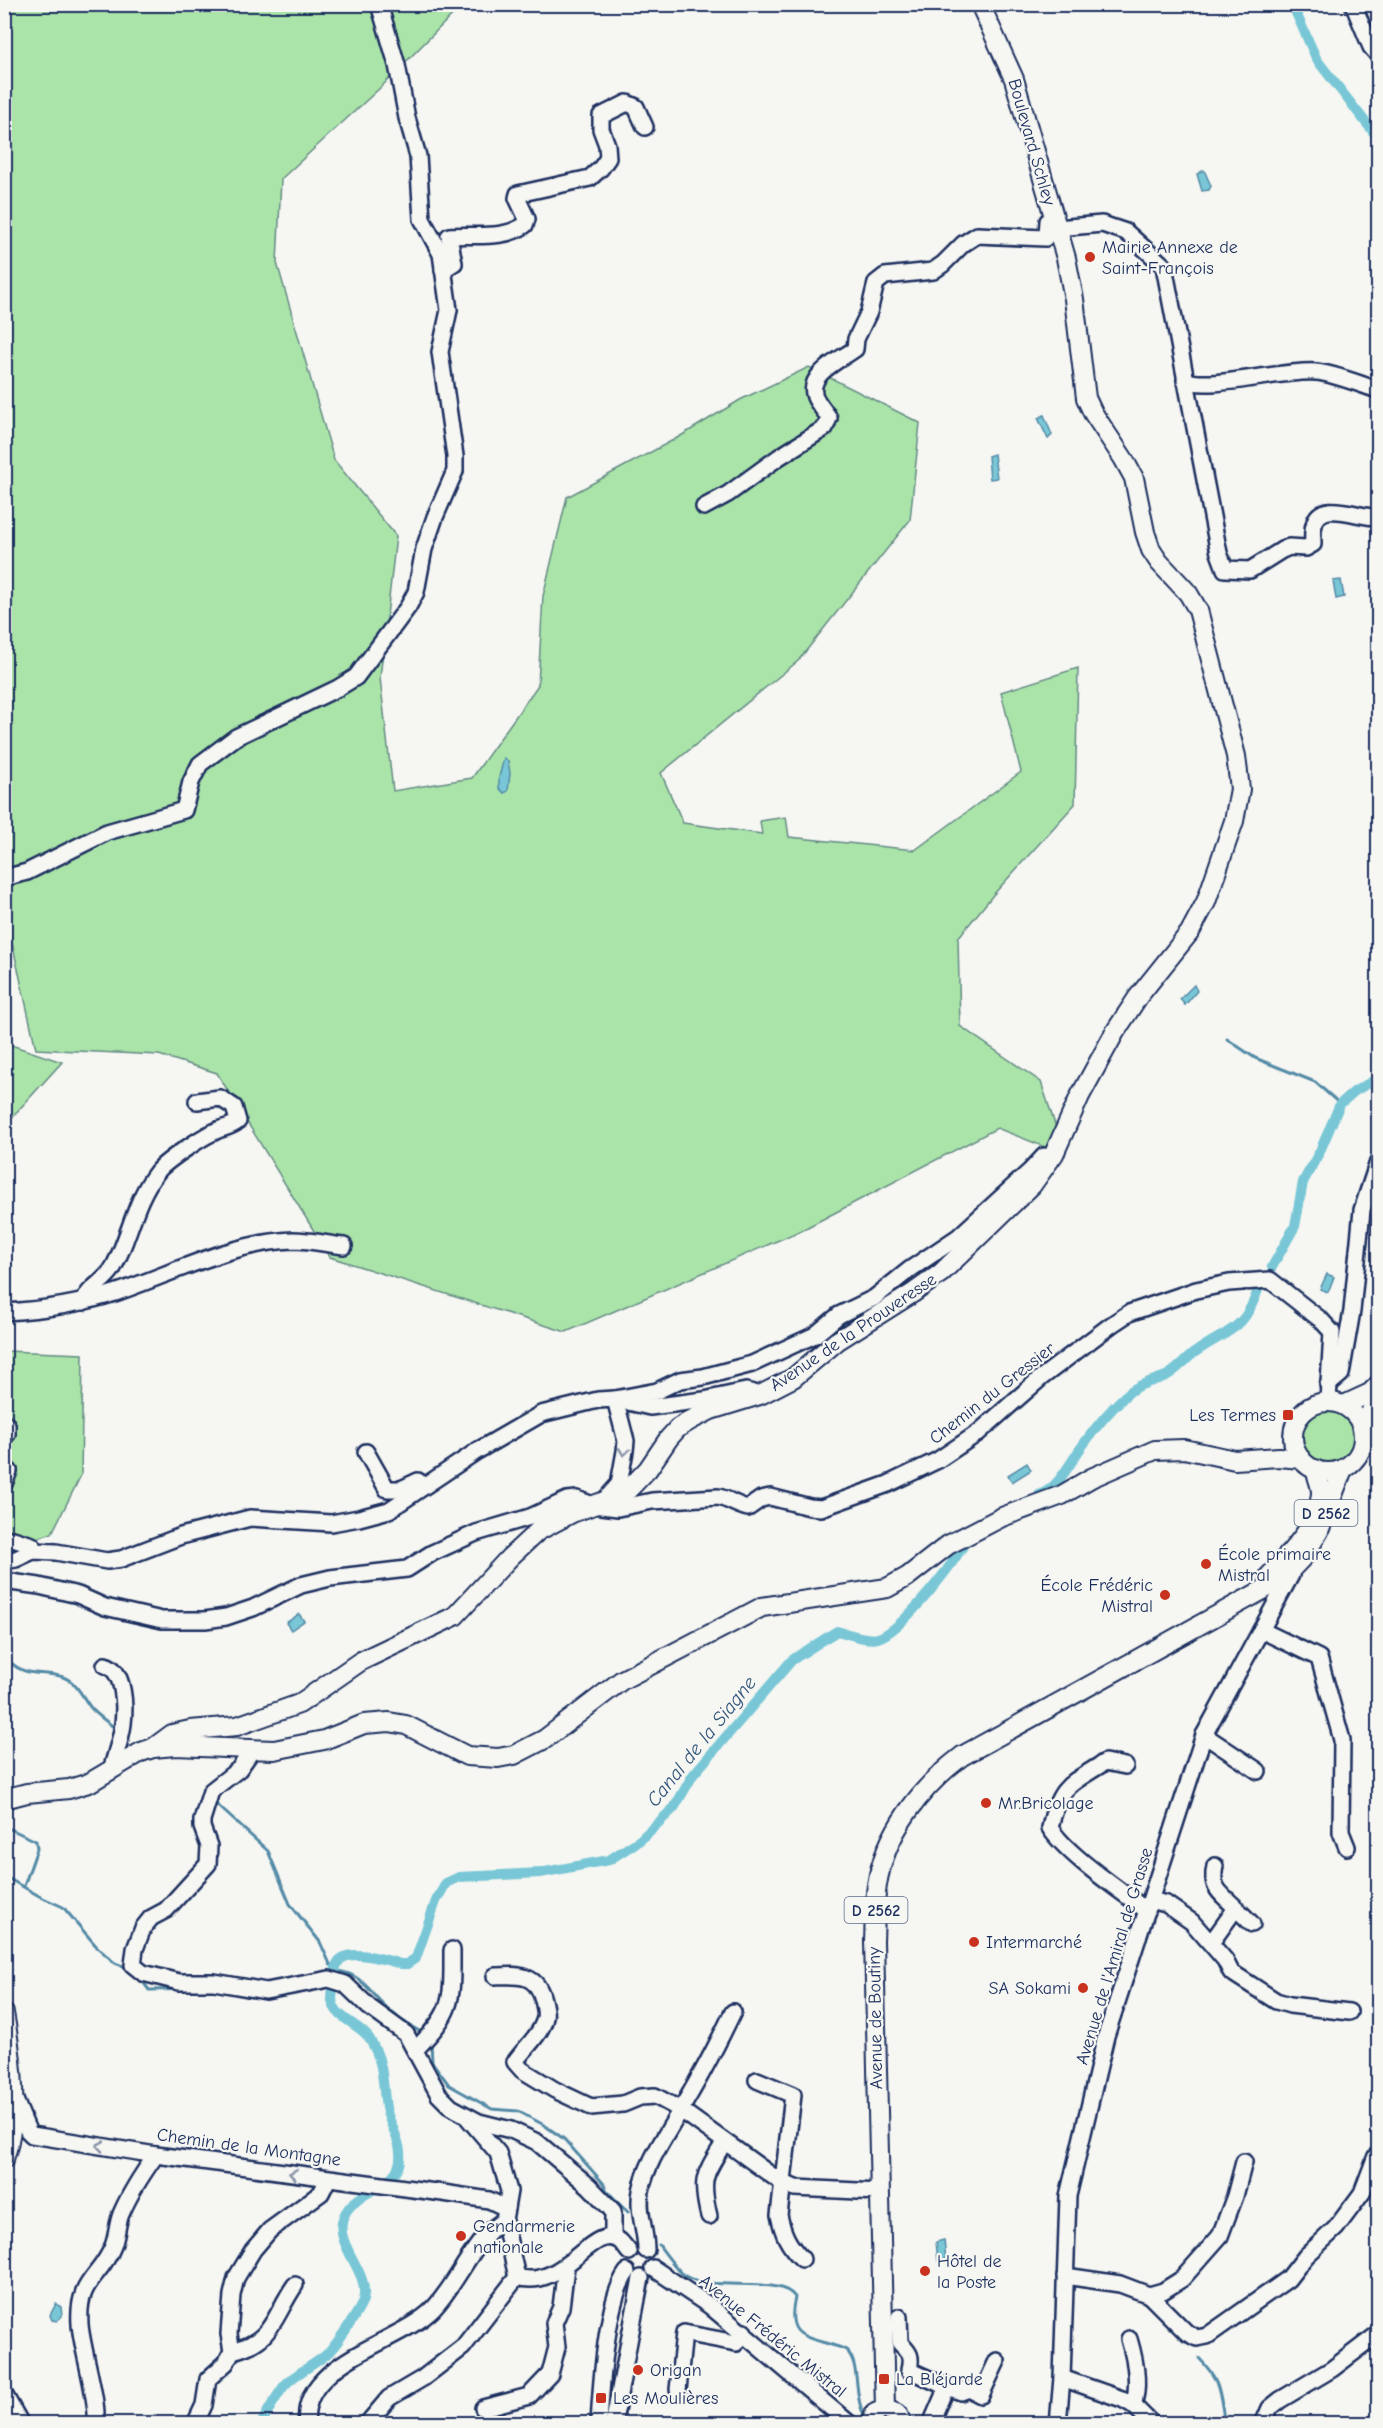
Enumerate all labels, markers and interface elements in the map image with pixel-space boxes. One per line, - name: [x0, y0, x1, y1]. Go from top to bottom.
- street label: Boulevard Schley: [1003, 76, 1060, 209]
- place label: Mairie Annexe de Saint-François: [1102, 237, 1238, 279]
- marker: Mairie Annexe de Saint-François: [1083, 250, 1097, 264]
- street label: Avenue de la Prouveresse: [766, 1269, 940, 1396]
- street label: Chemin du Gressier: [925, 1337, 1060, 1449]
- place label: Les Termes: [1189, 1405, 1276, 1426]
- marker: Les Termes: [1281, 1408, 1295, 1422]
- one-way arrow: [619, 1448, 631, 1457]
- road number: D 2562: [1294, 1500, 1358, 1526]
- place label: École primaire Mistral: [1218, 1543, 1331, 1586]
- marker: École primaire Mistral: [1199, 1557, 1213, 1571]
- place label: École Frédéric Mistral: [1041, 1574, 1153, 1617]
- marker: École Frédéric Mistral: [1158, 1588, 1172, 1602]
- water label: Canal de la Siagne: [642, 1672, 761, 1811]
- place label: Mr.Bricolage: [998, 1793, 1094, 1814]
- marker: Mr.Bricolage: [979, 1796, 993, 1810]
- street label: Avenue de l'Amiral de Grasse: [1071, 1845, 1158, 2067]
- road number: D 2562: [844, 1897, 908, 1923]
- place label: Intermarché: [986, 1932, 1082, 1953]
- marker: Intermarché: [967, 1935, 981, 1949]
- street label: Avenue de Boutiny: [864, 1946, 887, 2089]
- place label: SA Sokami: [989, 1978, 1071, 1999]
- marker: SA Sokami: [1076, 1981, 1090, 1995]
- street label: Chemin de la Montagne: [156, 2124, 342, 2171]
- one-way arrow: [95, 2140, 105, 2152]
- one-way arrow: [288, 2168, 298, 2180]
- place label: Gendarmerie nationale: [473, 2216, 575, 2258]
- marker: Gendarmerie nationale: [454, 2229, 468, 2243]
- place label: Hôtel de la Poste: [937, 2251, 1002, 2293]
- marker: Hôtel de la Poste: [918, 2264, 932, 2278]
- street label: Avenue Frédéric Mistral: [695, 2271, 850, 2402]
- place label: Origan: [650, 2360, 702, 2381]
- marker: Origan: [631, 2363, 645, 2377]
- place label: La Bléjarde: [896, 2369, 983, 2390]
- marker: La Bléjarde: [877, 2372, 891, 2386]
- place label: Les Moulières: [613, 2388, 718, 2409]
- marker: Les Moulières: [594, 2391, 608, 2405]

